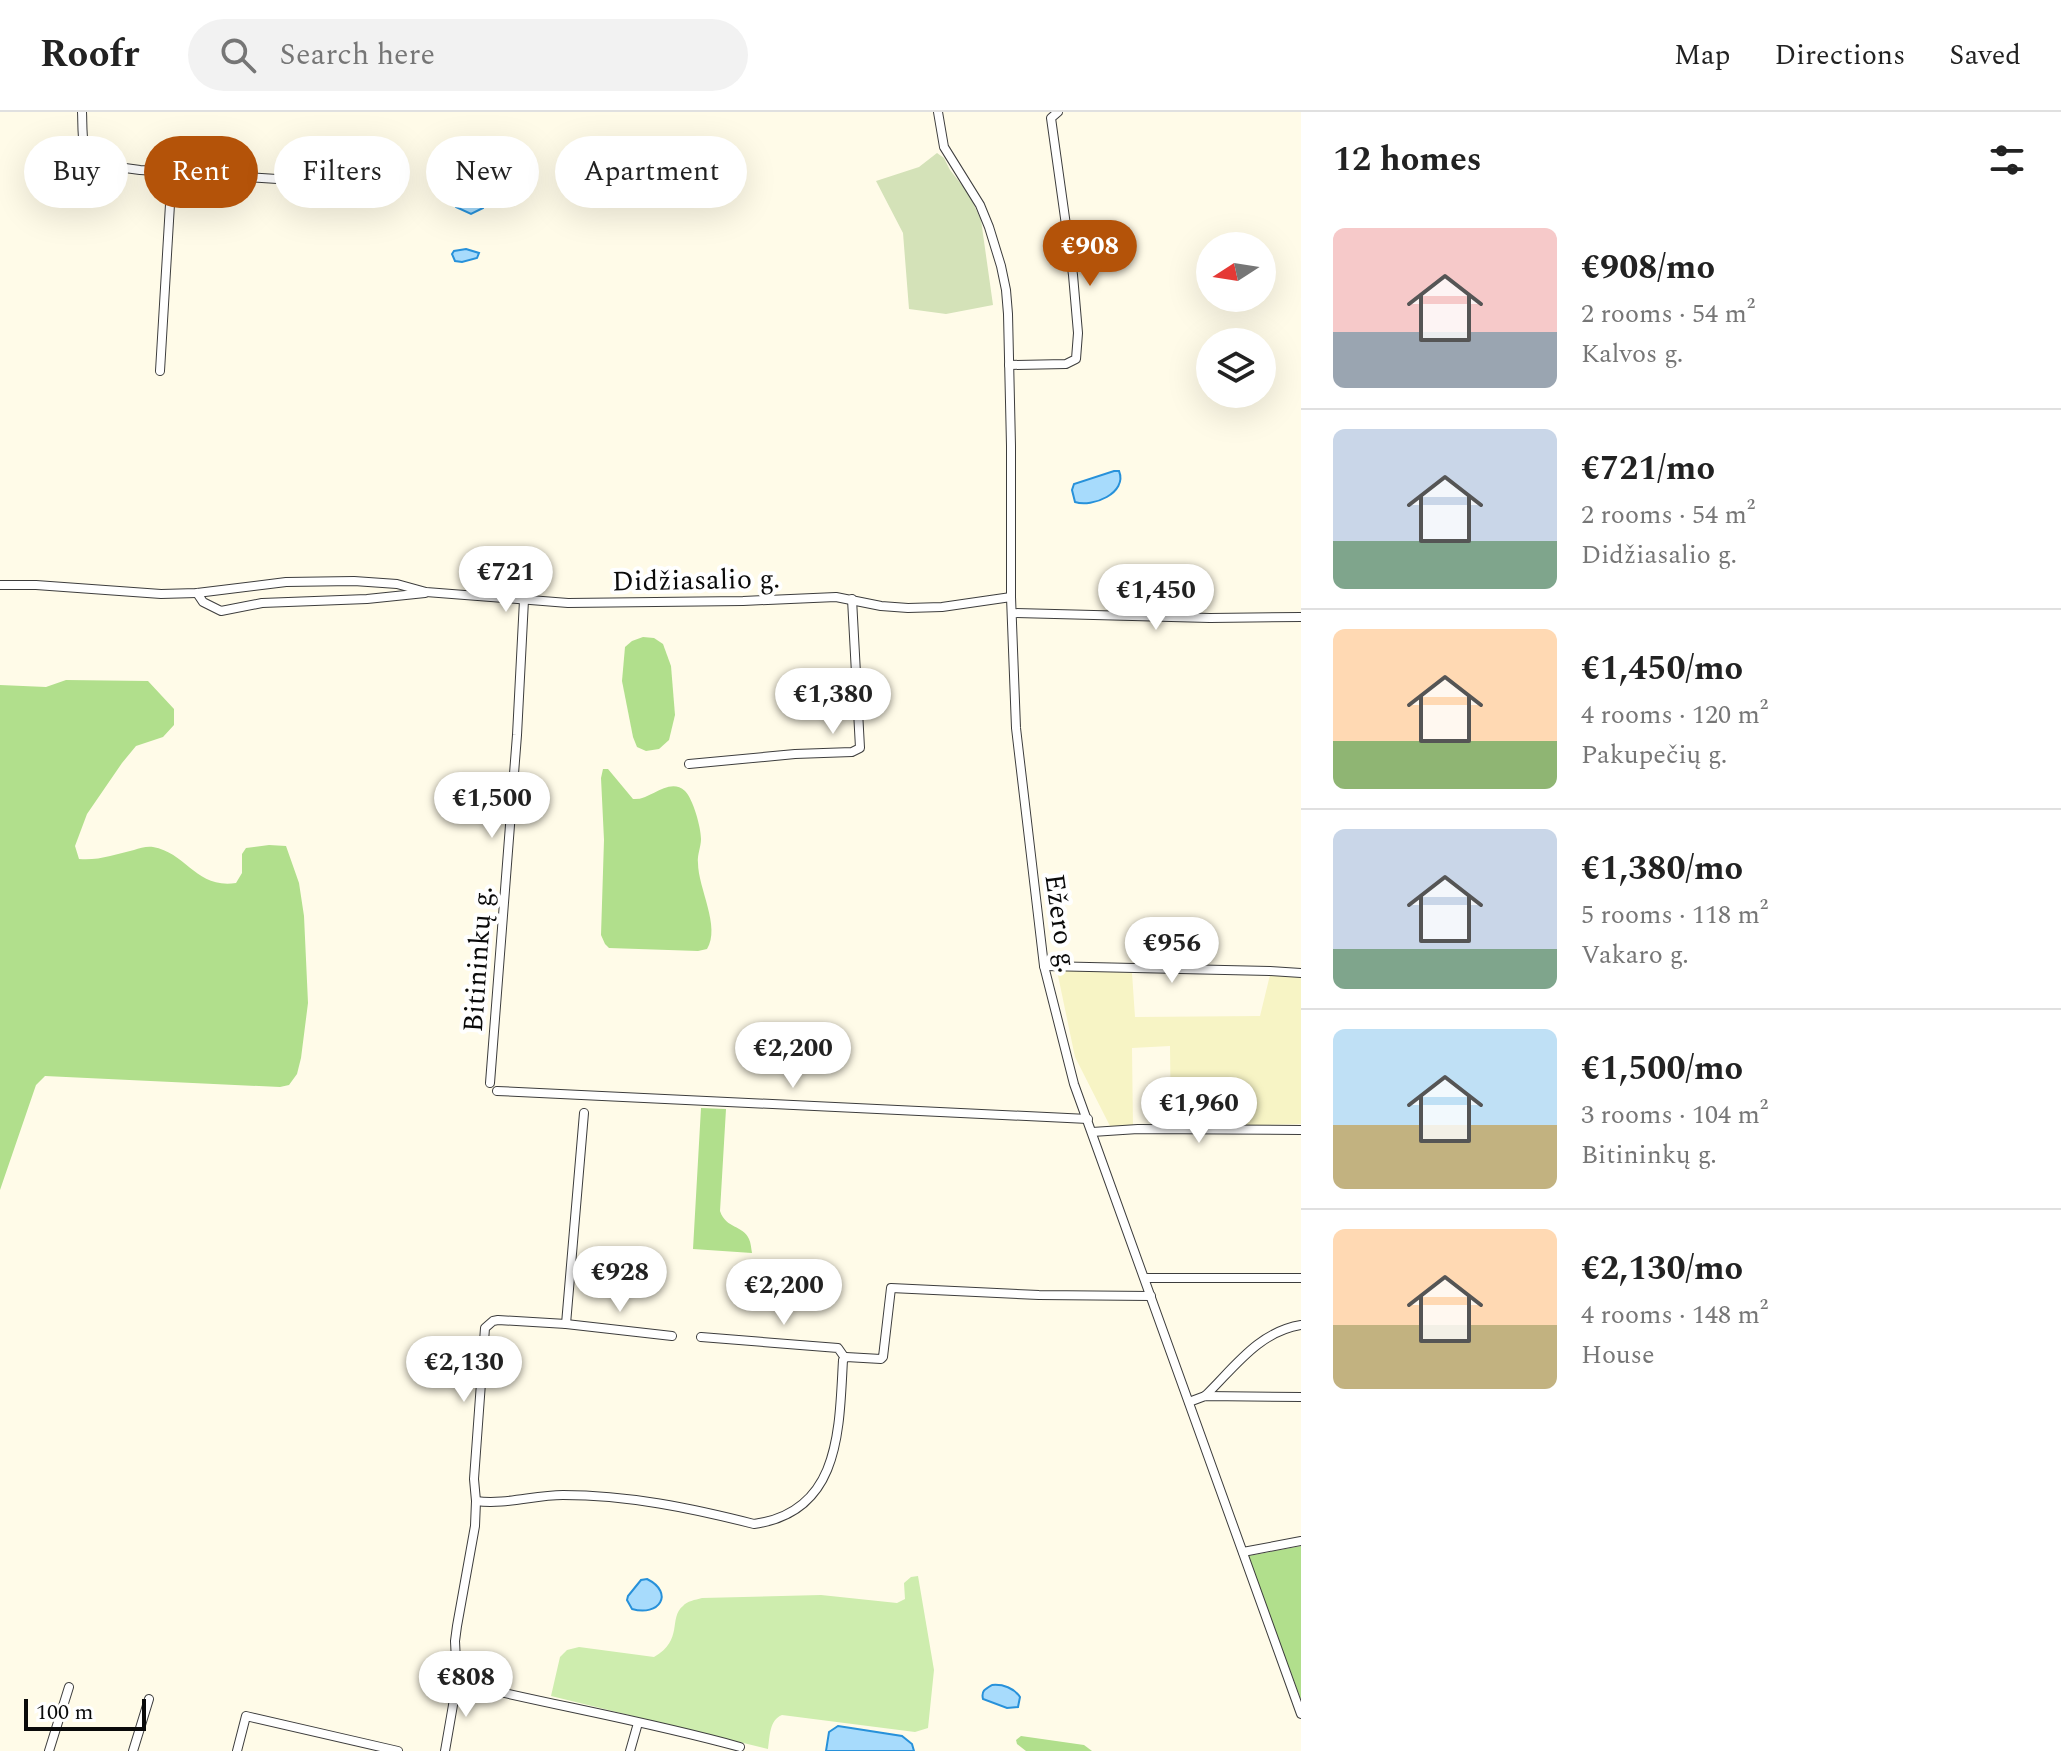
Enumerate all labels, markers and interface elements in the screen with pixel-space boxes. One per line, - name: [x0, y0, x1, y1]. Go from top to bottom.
- search box: [188, 19, 748, 91]
- text: Roofr: [40, 26, 140, 84]
- text: Search here: [280, 32, 435, 78]
- icon: search: [216, 33, 260, 77]
- text: Map: [1674, 34, 1731, 77]
- text: Directions: [1775, 34, 1905, 77]
- text: Saved: [1949, 34, 2021, 77]
- text: 12 homes: [1333, 134, 1482, 186]
- chip: Buy: [24, 136, 128, 208]
- chip: Rent: [144, 136, 258, 208]
- chip: Filters: [274, 136, 410, 208]
- chip: New: [426, 136, 539, 208]
- chip: Apartment: [555, 136, 747, 208]
- icon: filters: [1985, 138, 2029, 182]
- pin: €908: [1043, 220, 1137, 288]
- text: €908: [1061, 226, 1119, 266]
- north arrow: [1196, 232, 1276, 312]
- map controls: [1196, 232, 1276, 408]
- text: €908/mo: [1581, 242, 1715, 294]
- icon: home: [1397, 260, 1493, 356]
- text: 2 rooms · 54 m²: [1581, 294, 1755, 334]
- button: layers: [1196, 328, 1276, 408]
- text: Kalvos g.: [1581, 334, 1683, 374]
- text: €721/mo: [1581, 443, 1715, 495]
- icon: home: [1397, 461, 1493, 557]
- text: 2 rooms · 54 m²: [1581, 495, 1755, 535]
- text: Didžiasalio g.: [1581, 535, 1737, 575]
- pin: €721: [459, 546, 553, 614]
- text: €721: [477, 552, 535, 592]
- street label: Didžiasalio g.: [612, 558, 780, 603]
- pin: €1,450: [1091, 564, 1221, 632]
- text: €1,450: [1116, 570, 1196, 610]
- text: €1,450/mo: [1581, 643, 1743, 695]
- icon: home: [1397, 661, 1493, 757]
- pin: €1,380: [768, 668, 898, 736]
- text: €1,380: [793, 674, 873, 714]
- text: 4 rooms · 120 m²: [1581, 695, 1768, 735]
- text: Pakupečių g.: [1581, 735, 1727, 775]
- pin: €1,500: [427, 772, 557, 840]
- text: €1,500: [452, 778, 532, 818]
- text: €1,380/mo: [1581, 843, 1743, 895]
- icon: home: [1397, 861, 1493, 957]
- street label: Ežero g.: [1032, 871, 1089, 975]
- street label: Bitininkų g.: [452, 885, 505, 1034]
- text: 5 rooms · 118 m²: [1581, 895, 1768, 935]
- pin: €956: [1125, 917, 1219, 985]
- text: €956: [1143, 923, 1201, 963]
- text: Vakaro g.: [1581, 935, 1689, 975]
- pin: €2,200: [728, 1022, 858, 1090]
- text: €2,200: [753, 1028, 833, 1068]
- text: €1,500/mo: [1581, 1043, 1743, 1095]
- icon: home: [1397, 1061, 1493, 1157]
- pin: €1,960: [1134, 1077, 1264, 1145]
- text: €1,960: [1159, 1083, 1239, 1123]
- text: 3 rooms · 104 m²: [1581, 1095, 1768, 1135]
- text: Bitininkų g.: [1581, 1135, 1717, 1175]
- text: €2,130/mo: [1581, 1243, 1743, 1295]
- pin: €928: [573, 1246, 667, 1314]
- text: €928: [591, 1252, 649, 1292]
- pin: €2,200: [719, 1259, 849, 1327]
- icon: home: [1397, 1261, 1493, 1357]
- text: €2,200: [744, 1265, 824, 1305]
- text: 4 rooms · 148 m²: [1581, 1295, 1768, 1335]
- text: House: [1581, 1335, 1655, 1375]
- pin: €2,130: [399, 1336, 529, 1404]
- text: €2,130: [424, 1342, 504, 1382]
- pin: €808: [419, 1651, 513, 1719]
- text: €808: [437, 1657, 495, 1697]
- scale bar: [24, 1695, 146, 1731]
- text: 100 m: [36, 1696, 93, 1729]

